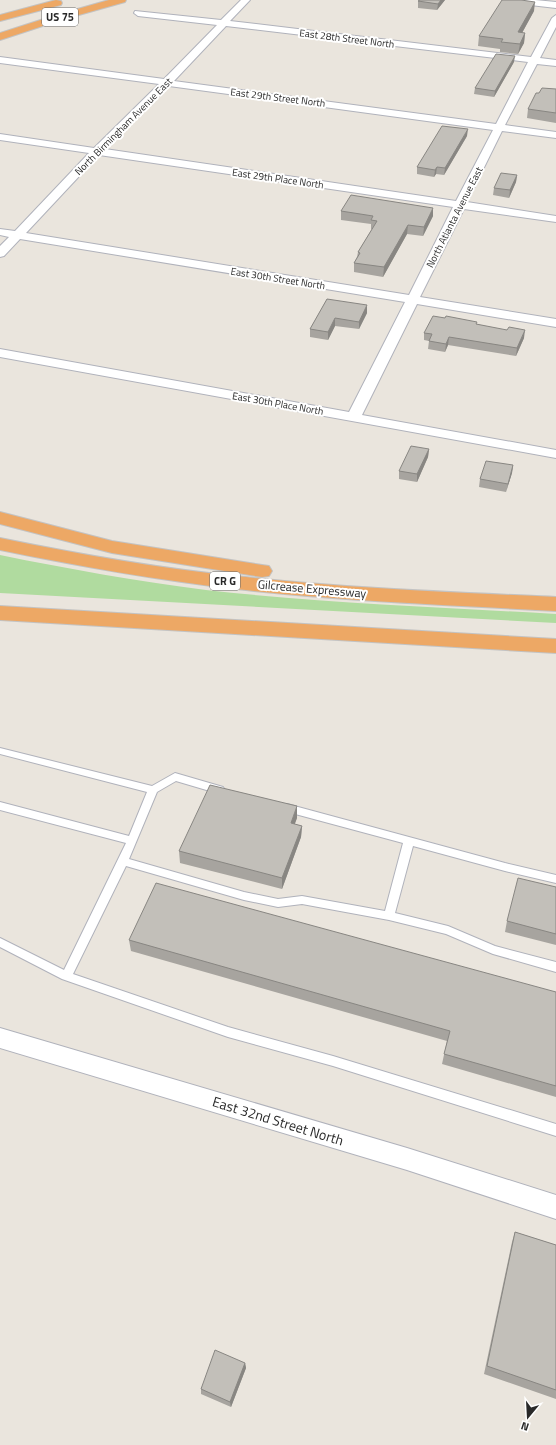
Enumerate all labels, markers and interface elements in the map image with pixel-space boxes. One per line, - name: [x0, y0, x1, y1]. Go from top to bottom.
- road number: US 75: [42, 8, 78, 26]
- street label: East 28th Street North: [299, 25, 395, 52]
- street label: North Birmingham Avenue East: [71, 74, 176, 179]
- street label: East 29th Street North: [230, 84, 326, 111]
- street label: North Atlanta Avenue East: [422, 164, 487, 270]
- street label: East 29th Place North: [231, 165, 325, 192]
- street label: East 30th Street North: [230, 264, 326, 293]
- street label: East 30th Place North: [231, 388, 325, 419]
- road number: CR G: [210, 572, 240, 590]
- street label: Gilcrease Expressway: [257, 574, 367, 603]
- street label: East 32nd Street North: [210, 1091, 346, 1150]
- north arrow: [508, 1397, 548, 1437]
- text: N: [519, 1418, 531, 1435]

